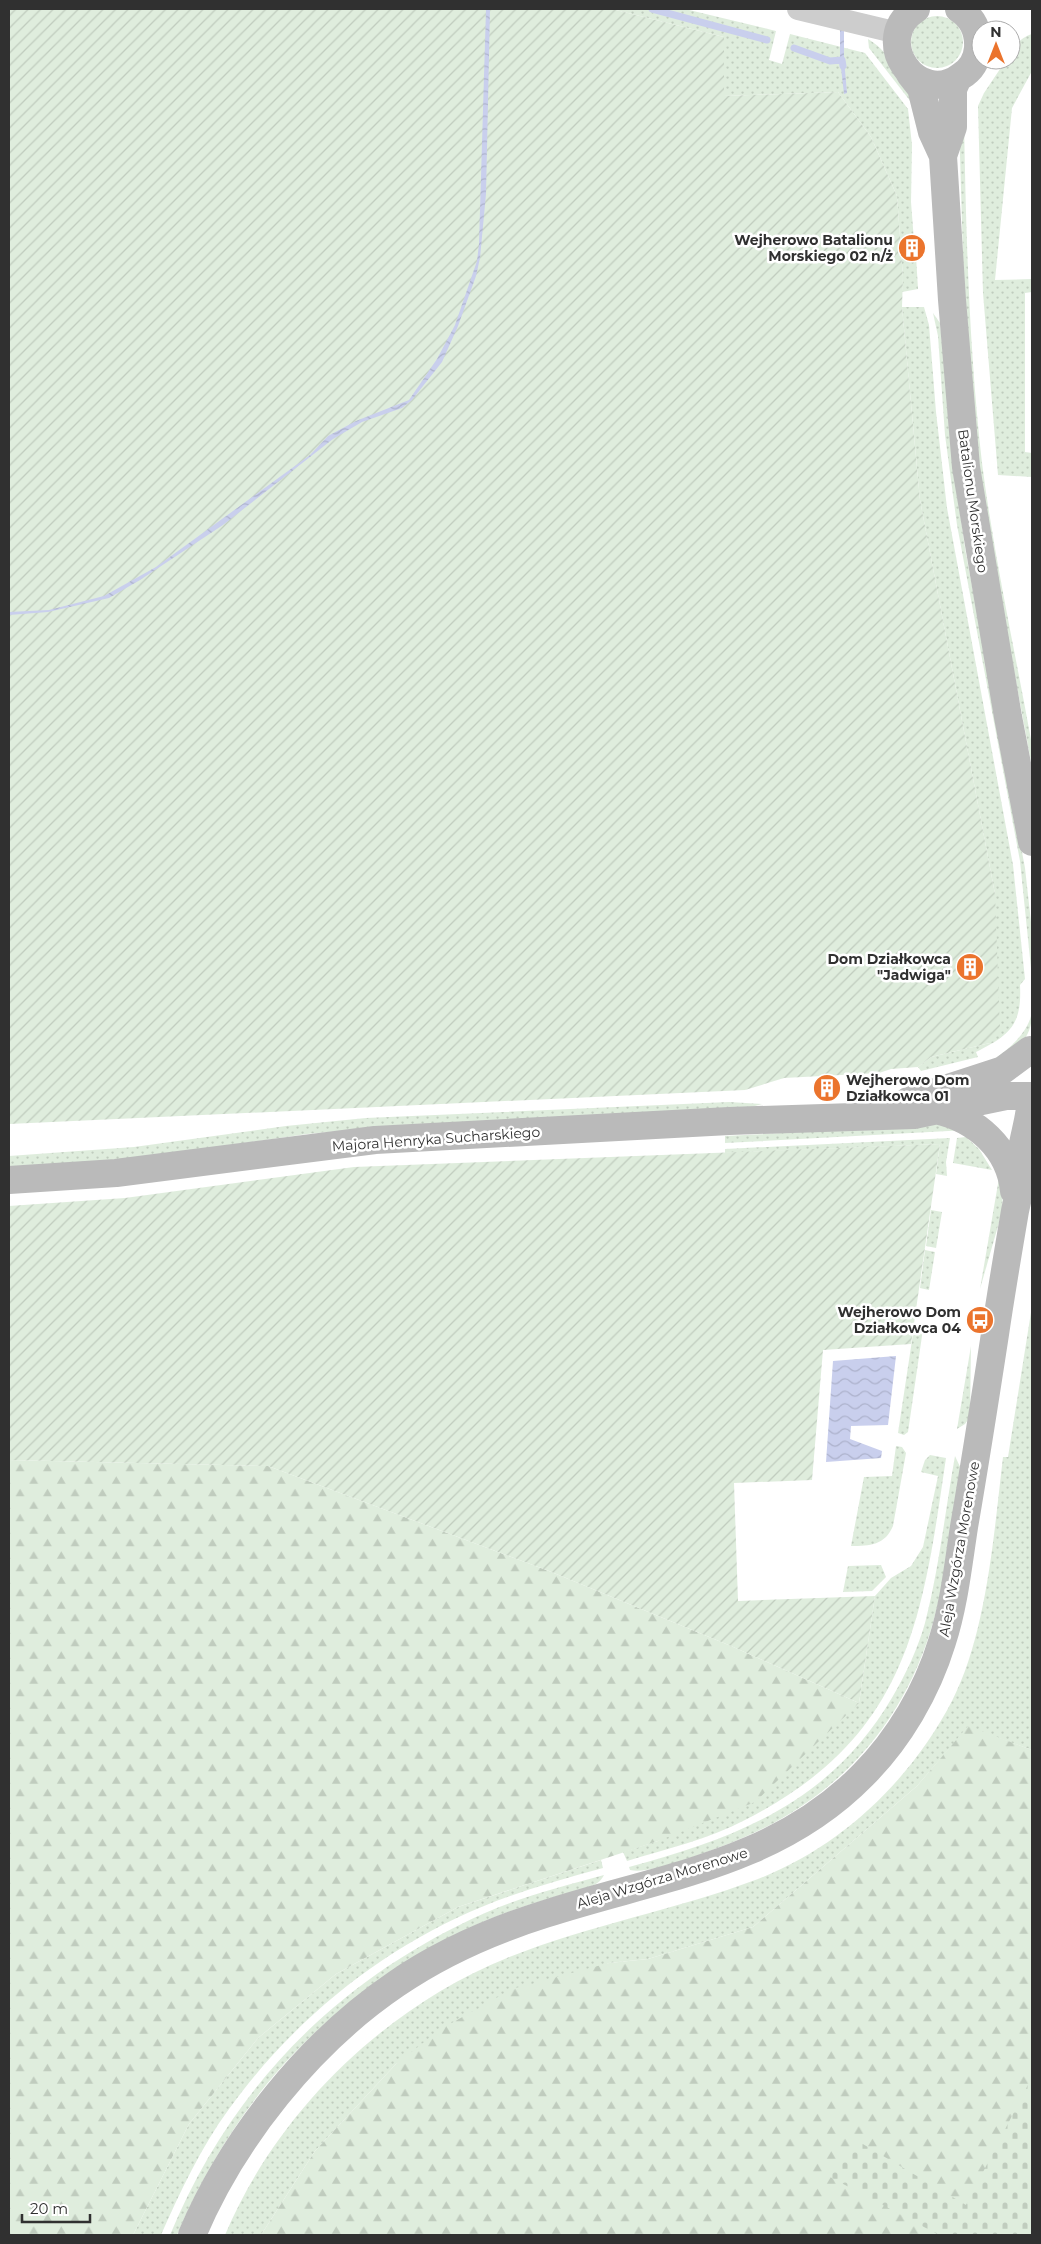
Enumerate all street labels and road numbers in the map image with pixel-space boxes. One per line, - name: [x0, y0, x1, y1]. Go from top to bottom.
- street label: Batalionu Morskiego: [954, 428, 992, 574]
- street label: Majora Henryka Sucharskiego: [331, 1123, 541, 1155]
- street label: Aleja Wzgórza Morenowe: [935, 1460, 983, 1638]
- street label: Aleja Wzgórza Morenowe: [574, 1843, 750, 1913]

